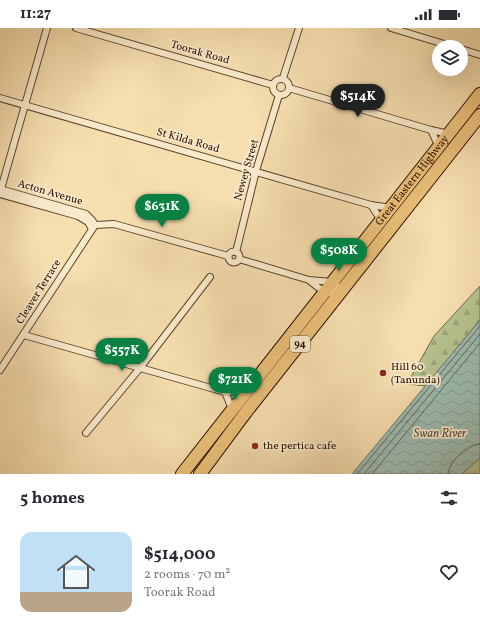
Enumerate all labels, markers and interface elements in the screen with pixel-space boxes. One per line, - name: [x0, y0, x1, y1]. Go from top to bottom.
- text: 11:27: [20, 4, 51, 25]
- street label: Toorak Road: [169, 37, 231, 69]
- map controls: [432, 40, 468, 76]
- button: layers: [432, 40, 468, 76]
- pin: $514K: [330, 84, 386, 118]
- text: $514K: [340, 88, 376, 106]
- street label: St Kilda Road: [155, 125, 221, 157]
- street label: Great Eastern Highway: [372, 132, 452, 229]
- street label: Newey Street: [231, 137, 263, 203]
- street label: Acton Avenue: [16, 177, 84, 209]
- pin: $631K: [134, 194, 190, 228]
- text: $631K: [144, 198, 180, 216]
- pin: $508K: [311, 238, 367, 272]
- text: $508K: [320, 242, 358, 260]
- street label: Cleaver Terrace: [13, 257, 65, 327]
- road number: 94: [290, 336, 310, 352]
- pin: $557K: [94, 338, 150, 372]
- text: $557K: [104, 342, 140, 360]
- place label: Hill 60 (Tanunda): [391, 360, 440, 388]
- pin: $721K: [207, 367, 263, 401]
- marker: Hill 60 (Tanunda): [378, 368, 388, 378]
- text: $721K: [218, 371, 252, 389]
- water label: Swan River: [414, 426, 467, 442]
- place label: the pertica cafe: [263, 439, 336, 454]
- marker: the pertica cafe: [250, 441, 260, 451]
- text: 5 homes: [20, 487, 85, 510]
- icon: filters: [438, 487, 460, 509]
- text: $514,000: [144, 543, 215, 566]
- icon: home: [52, 548, 100, 596]
- icon: heart: [438, 561, 460, 583]
- text: 2 rooms · 70 m²: [144, 566, 230, 584]
- text: Toorak Road: [144, 584, 216, 602]

